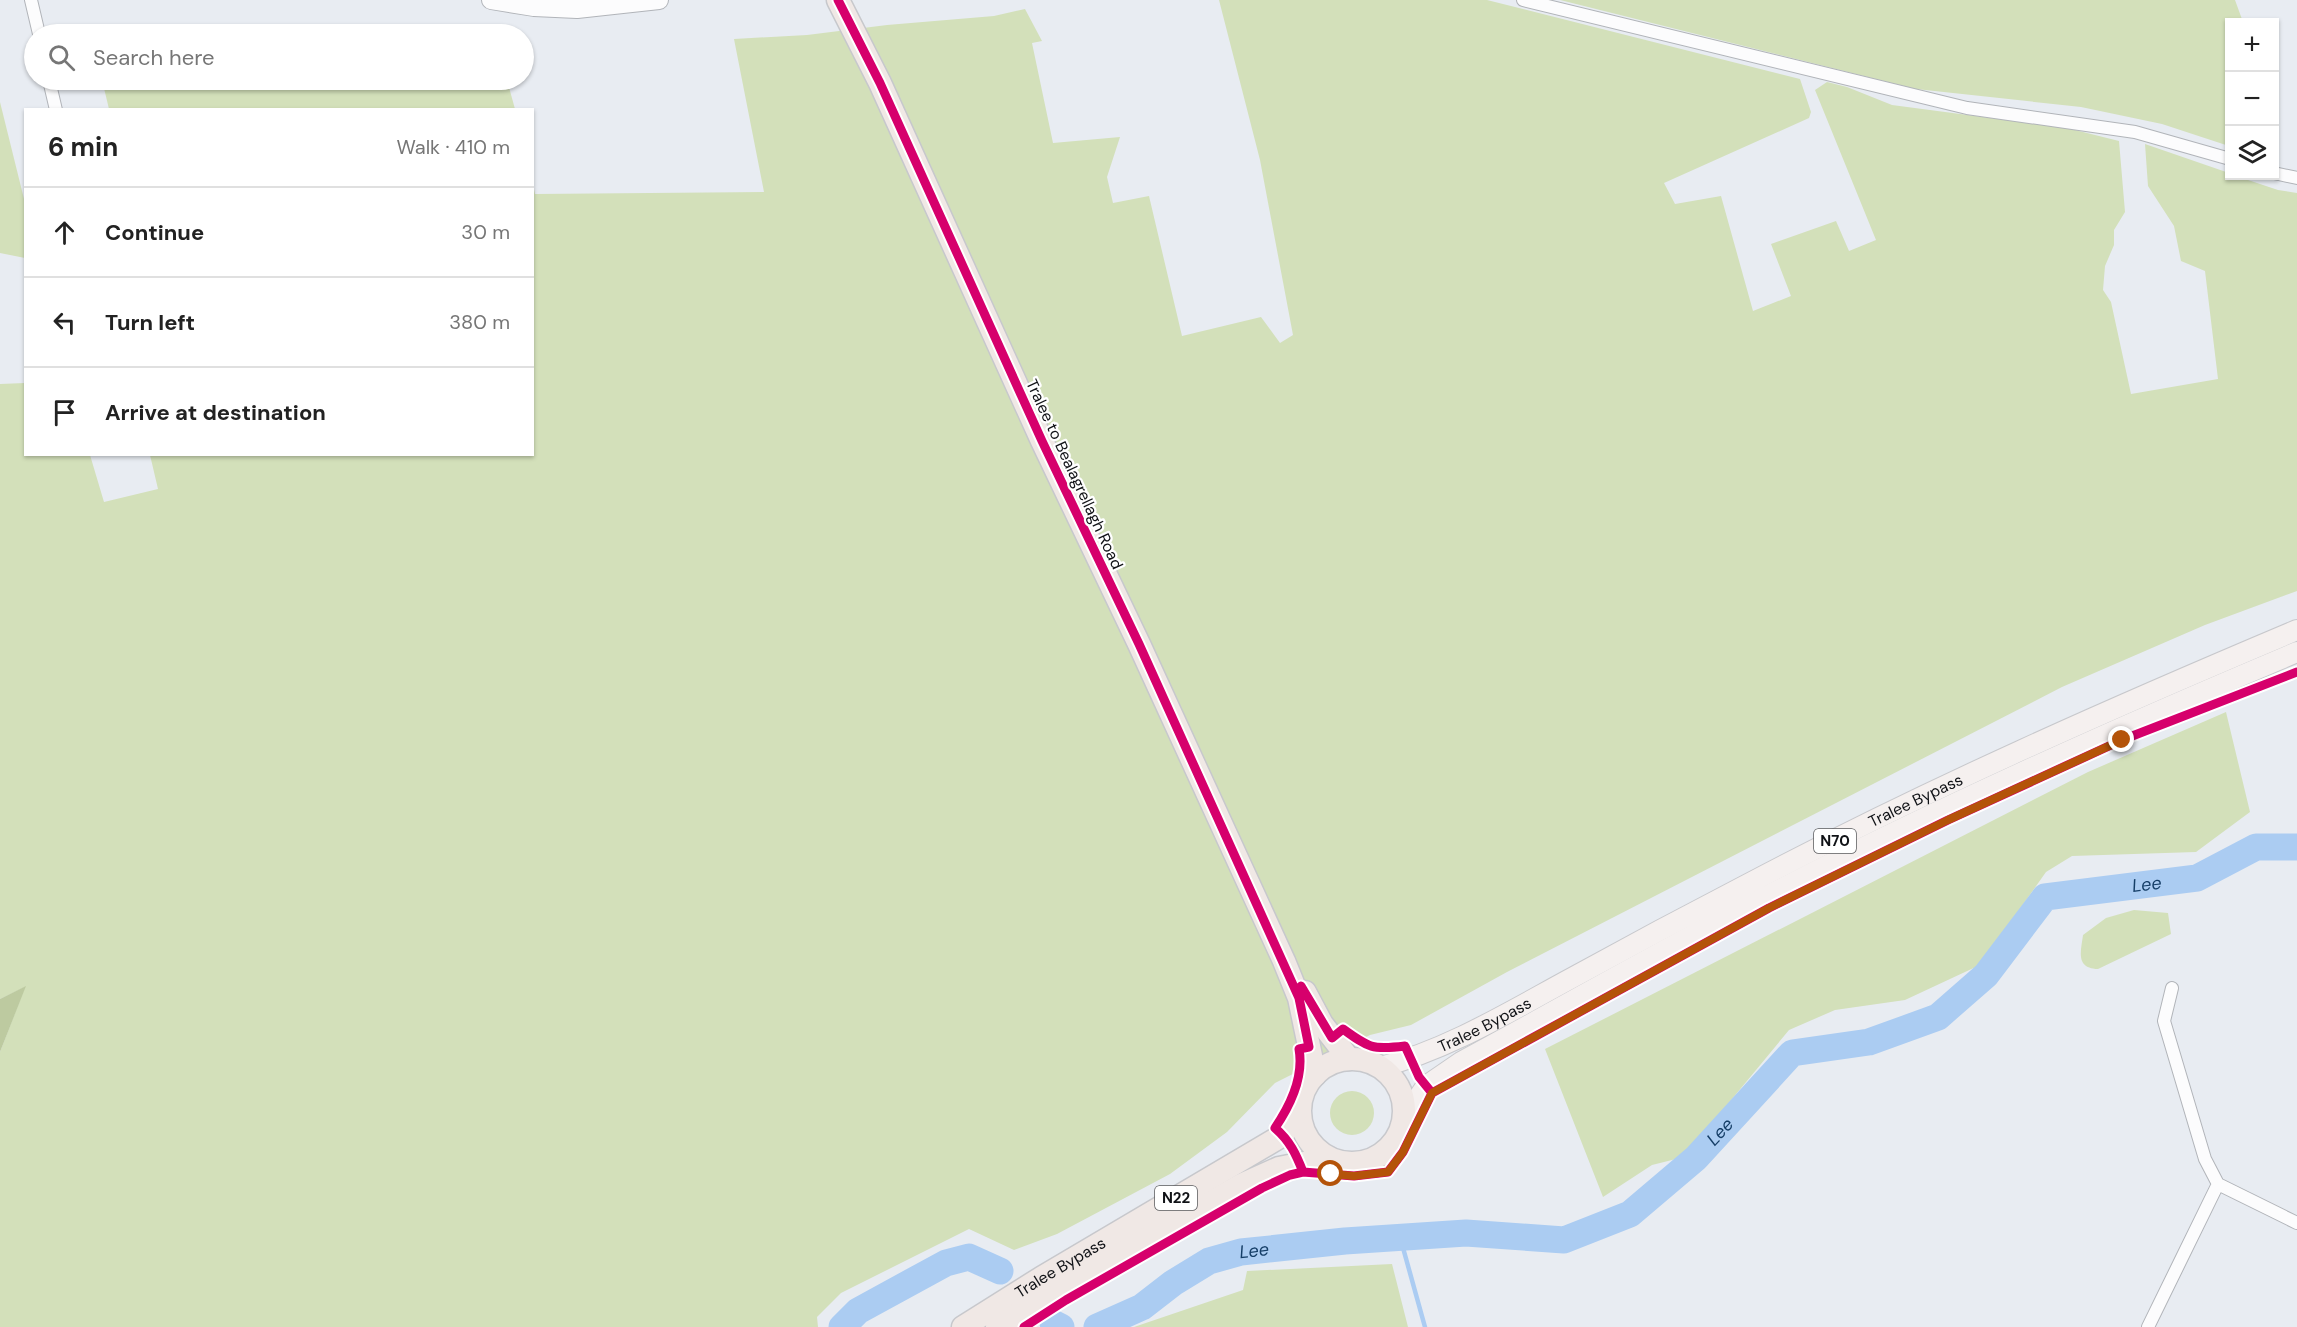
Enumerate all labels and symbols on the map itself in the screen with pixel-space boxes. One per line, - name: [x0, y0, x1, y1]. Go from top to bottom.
- street label: Tralee to Bealagrellagh Road: [1021, 376, 1128, 573]
- route end: [2108, 726, 2134, 752]
- street label: Tralee Bypass: [1865, 769, 1966, 832]
- road number: N70: [1814, 829, 1856, 853]
- water label: Lee: [2130, 871, 2163, 898]
- street label: Tralee Bypass: [1435, 992, 1535, 1057]
- water label: Lee: [1701, 1113, 1739, 1151]
- route start: [1317, 1160, 1343, 1186]
- road number: N22: [1155, 1186, 1197, 1210]
- street label: Tralee Bypass: [1011, 1232, 1109, 1303]
- water label: Lee: [1238, 1237, 1270, 1264]

